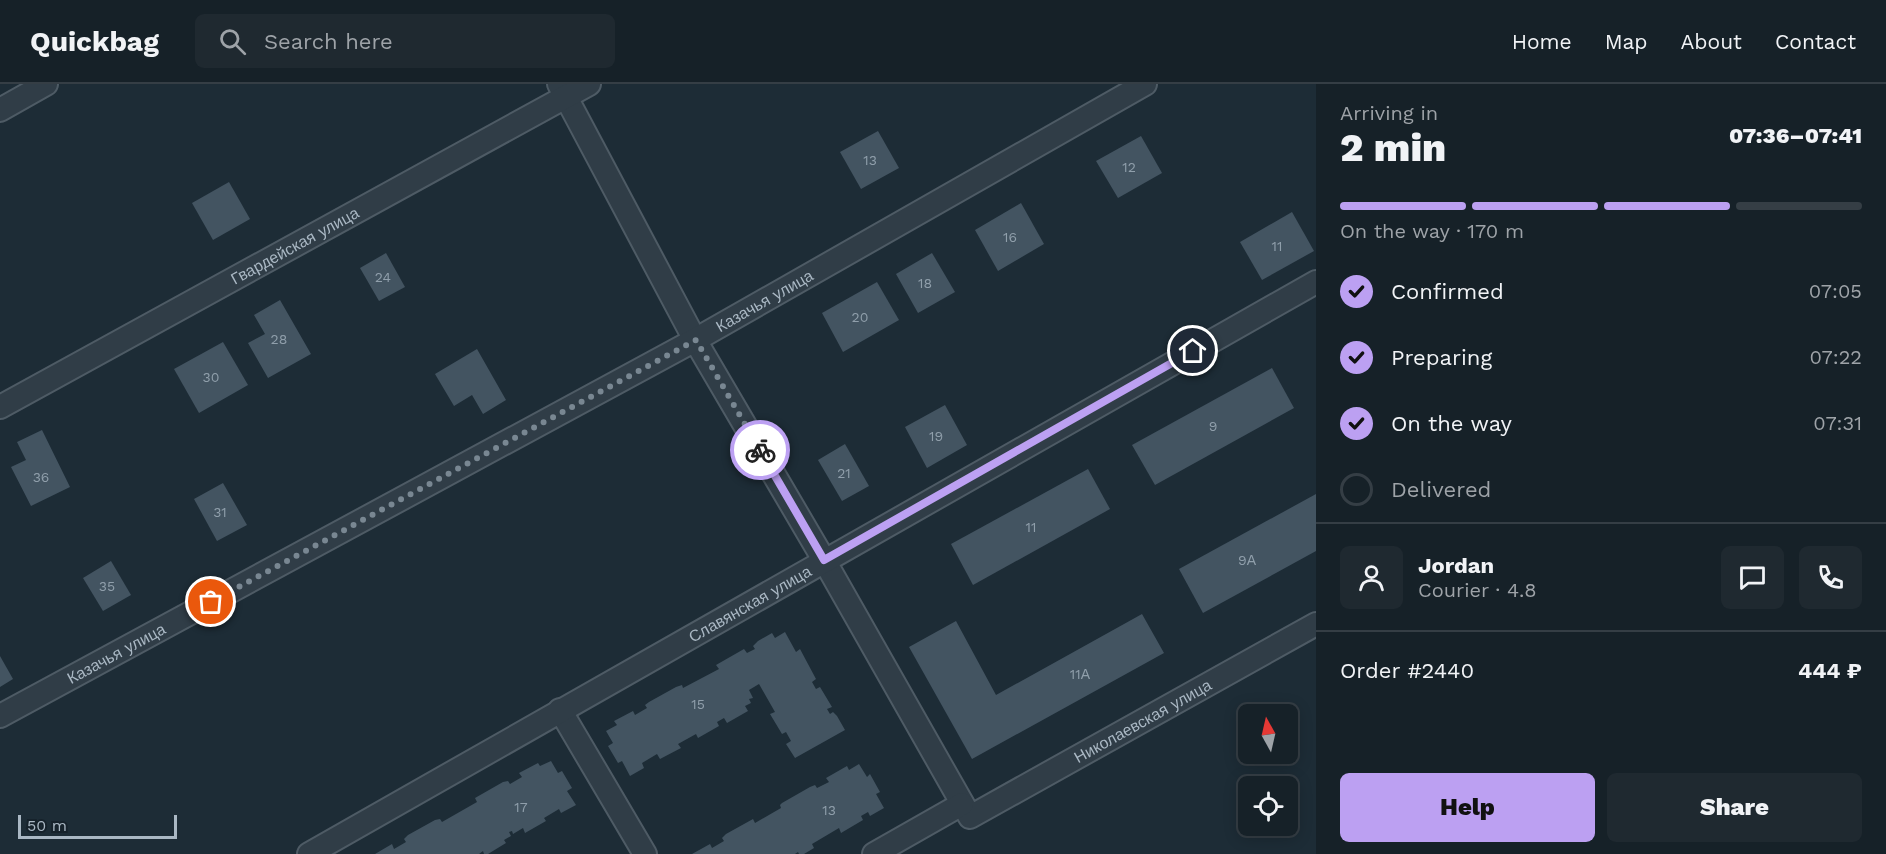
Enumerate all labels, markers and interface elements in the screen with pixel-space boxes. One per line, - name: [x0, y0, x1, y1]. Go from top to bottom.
- search box: [195, 14, 615, 68]
- text: Quickbag: [30, 25, 159, 58]
- icon: search: [216, 25, 249, 58]
- text: Search here: [264, 29, 393, 54]
- text: Home: [1512, 29, 1572, 54]
- text: Map: [1605, 29, 1648, 54]
- text: About: [1681, 29, 1742, 54]
- text: Contact: [1775, 29, 1856, 54]
- text: Arriving in: [1340, 101, 1438, 125]
- text: 07:36–07:41: [1729, 123, 1862, 148]
- text: 2 min: [1340, 125, 1446, 170]
- house number: 13: [863, 152, 877, 168]
- house number: 12: [1122, 159, 1136, 175]
- street label: Гвардейская улица: [228, 203, 362, 289]
- text: On the way · 170 m: [1340, 219, 1524, 243]
- house number: 16: [1003, 229, 1017, 245]
- house number: 11: [1272, 238, 1282, 254]
- street label: Казачья улица: [713, 266, 817, 336]
- house number: 24: [375, 269, 391, 285]
- house number: 18: [918, 275, 932, 291]
- icon: check: [1340, 275, 1373, 308]
- text: Confirmed: [1391, 279, 1504, 304]
- text: 07:05: [1809, 279, 1862, 303]
- house number: 20: [852, 309, 868, 325]
- pin: [1167, 325, 1218, 376]
- house number: 28: [271, 331, 287, 347]
- icon: home: [1176, 334, 1209, 367]
- icon: check: [1340, 341, 1373, 374]
- text: Preparing: [1391, 345, 1492, 370]
- text: 07:22: [1810, 345, 1862, 369]
- house number: 30: [203, 369, 219, 385]
- icon: check: [1340, 407, 1373, 440]
- text: On the way: [1391, 411, 1512, 436]
- text: 07:31: [1813, 411, 1862, 435]
- house number: 9: [1209, 418, 1217, 434]
- courier: [730, 420, 790, 480]
- house number: 19: [929, 428, 943, 444]
- icon: bike: [744, 434, 777, 467]
- house number: 21: [837, 465, 851, 481]
- house number: 36: [33, 469, 49, 485]
- text: Delivered: [1391, 477, 1491, 502]
- house number: 31: [213, 504, 227, 520]
- house number: 11: [1026, 519, 1036, 535]
- button: person: [1340, 546, 1403, 609]
- button: chat: [1721, 546, 1784, 609]
- button: phone: [1799, 546, 1862, 609]
- house number: 9А: [1238, 552, 1257, 568]
- text: Jordan: [1418, 553, 1494, 578]
- street label: Славянская улица: [685, 562, 815, 646]
- pin: [185, 576, 236, 627]
- house number: 35: [99, 578, 115, 594]
- text: Courier · 4.8: [1418, 578, 1537, 602]
- icon: bag: [194, 585, 227, 618]
- street label: Казачья улица: [64, 619, 169, 688]
- text: Order #2440: [1340, 658, 1474, 683]
- text: 444 ₽: [1798, 658, 1862, 683]
- house number: 11А: [1070, 666, 1091, 682]
- street label: Николаевская улица: [1071, 675, 1215, 767]
- house number: 15: [691, 696, 705, 712]
- north arrow: [1238, 704, 1298, 764]
- map controls: [1238, 704, 1298, 836]
- button: Help: [1340, 773, 1595, 842]
- button: Share: [1607, 773, 1862, 842]
- button: locate: [1238, 776, 1298, 836]
- house number: 17: [514, 799, 528, 815]
- house number: 13: [822, 802, 836, 818]
- scale bar: [18, 812, 177, 840]
- text: 50 m: [27, 816, 67, 835]

